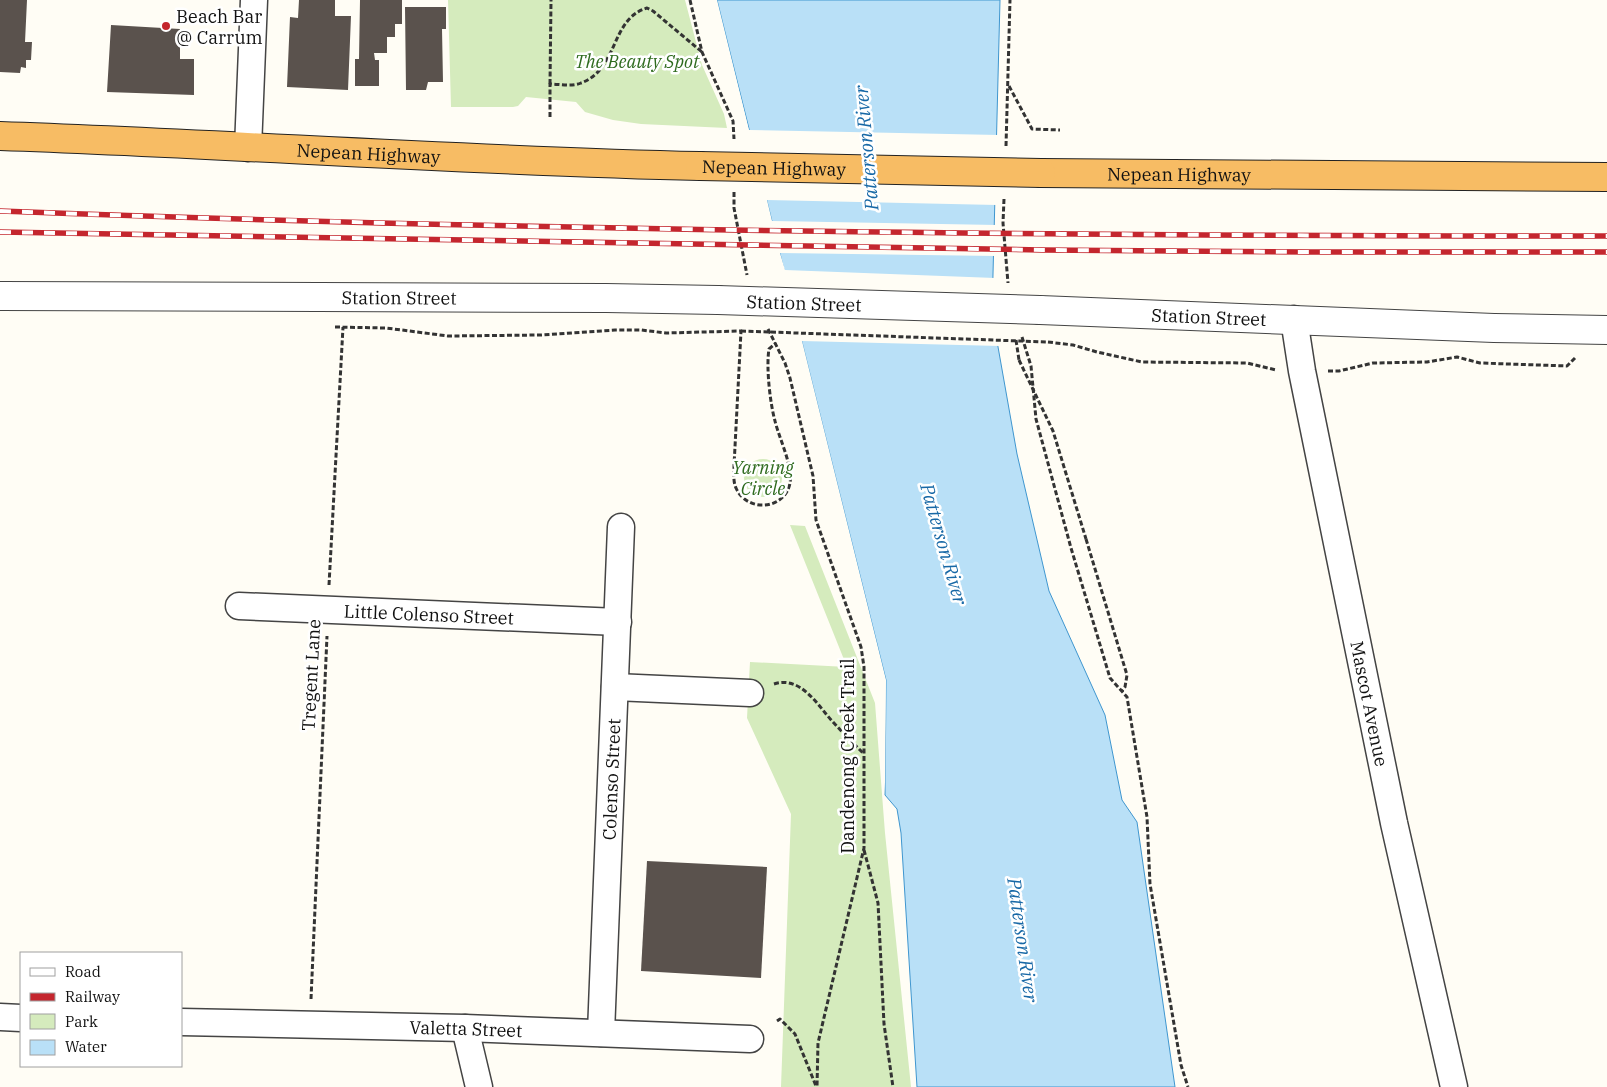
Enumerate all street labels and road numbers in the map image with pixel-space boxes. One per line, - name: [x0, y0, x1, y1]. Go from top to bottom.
- street label: Nepean Highway: [296, 138, 441, 168]
- street label: Nepean Highway: [702, 155, 847, 181]
- street label: Nepean Highway: [1107, 162, 1251, 186]
- street label: Station Street: [341, 286, 457, 309]
- street label: Station Street: [746, 289, 862, 316]
- street label: Station Street: [1151, 303, 1267, 330]
- street label: Little Colenso Street: [343, 599, 514, 629]
- street label: Tregent Lane: [297, 618, 325, 732]
- street label: Mascot Avenue: [1346, 639, 1394, 768]
- street label: Dandenong Creek Trail: [836, 658, 859, 854]
- street label: Colenso Street: [597, 718, 625, 841]
- street label: Valetta Street: [409, 1015, 523, 1042]

